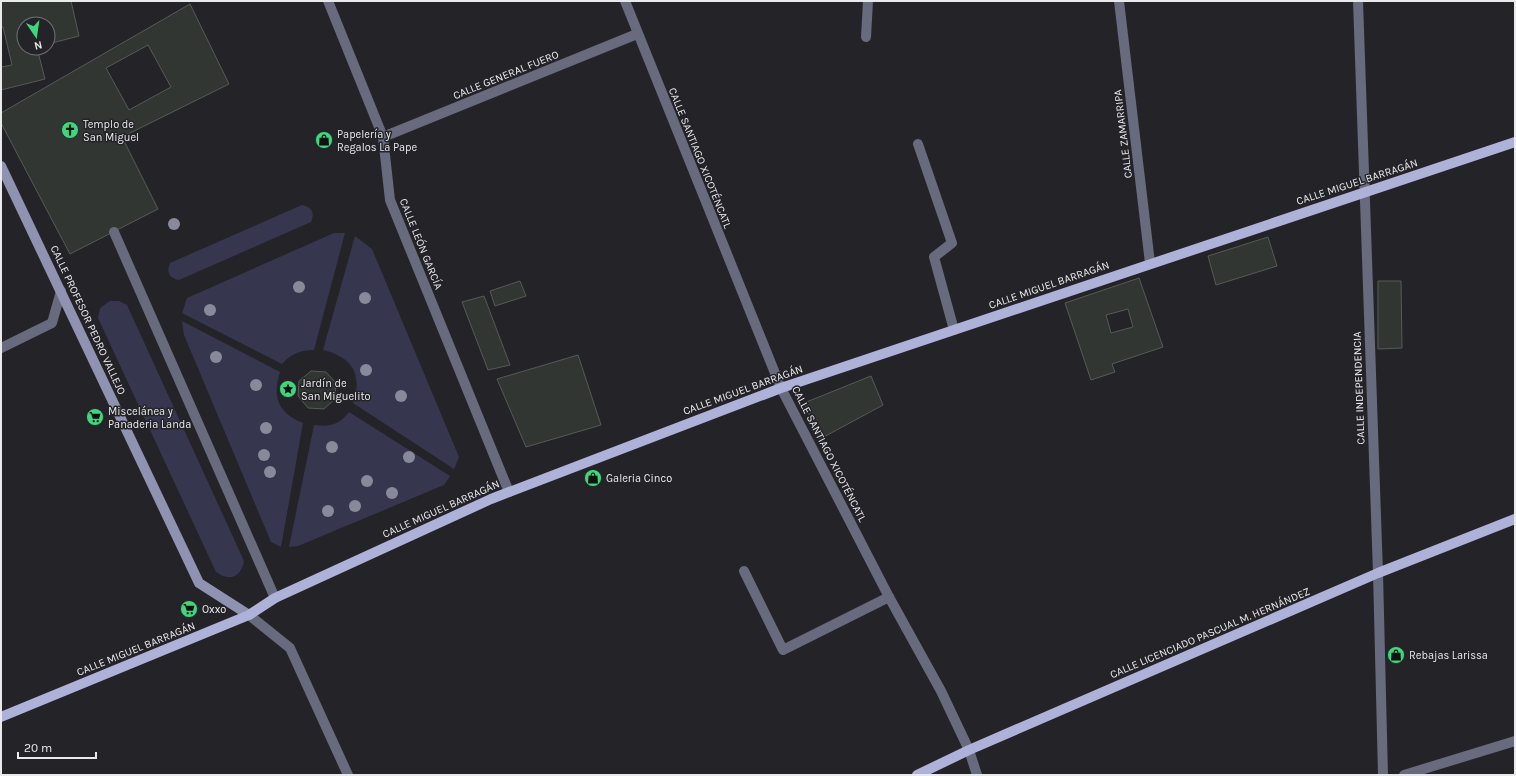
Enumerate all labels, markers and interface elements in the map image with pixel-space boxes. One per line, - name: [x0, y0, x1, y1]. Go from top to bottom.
- north arrow: [16, 16, 56, 56]
- text: N: [33, 38, 43, 52]
- street label: CALLE GENERAL FUERO: [451, 48, 561, 102]
- street label: CALLE SANTIAGO XICOTÉNCATL: [666, 85, 736, 231]
- street label: CALLE ZAMARRIPA: [1111, 88, 1135, 179]
- place label: Templo de San Miguel: [83, 118, 139, 144]
- church icon: Templo de San Miguel: [60, 120, 80, 140]
- place label: Papelería y Regalos La Pape: [337, 128, 418, 154]
- shop icon: Papelería y Regalos La Pape: [314, 130, 334, 150]
- street label: CALLE MIGUEL BARRAGÁN: [1294, 154, 1419, 208]
- street label: CALLE LEÓN GARCÍA: [397, 196, 447, 292]
- street label: CALLE PROFESOR PEDRO VALLEJO: [48, 243, 128, 397]
- street label: CALLE MIGUEL BARRAGÁN: [986, 256, 1111, 312]
- street label: CALLE INDEPENDENCIA: [1351, 331, 1367, 445]
- street label: CALLE MIGUEL BARRAGÁN: [681, 360, 805, 418]
- place label: Jardín de San Miguelito: [301, 377, 371, 403]
- place icon: Jardín de San Miguelito: [278, 379, 298, 399]
- street label: CALLE SANTIAGO XICOTÉNCATL: [789, 383, 871, 525]
- place label: Miscelánea y Panaderia Landa: [108, 405, 191, 431]
- supermarket icon: Miscelánea y Panaderia Landa: [85, 407, 105, 427]
- shop icon: Galeria Cinco: [583, 468, 603, 488]
- place label: Galeria Cinco: [606, 472, 672, 485]
- street label: CALLE MIGUEL BARRAGÁN: [380, 475, 501, 541]
- street label: CALLE LICENCIADO PASCUAL M. HERNÁNDEZ: [1107, 583, 1312, 681]
- supermarket icon: Oxxo: [179, 599, 199, 619]
- place label: Oxxo: [202, 603, 226, 616]
- street label: CALLE MIGUEL BARRAGÁN: [74, 617, 197, 679]
- shop icon: Rebajas Larissa: [1386, 645, 1406, 665]
- place label: Rebajas Larissa: [1409, 649, 1488, 662]
- scale bar: [18, 734, 96, 760]
- text: 20 m: [24, 741, 52, 755]

